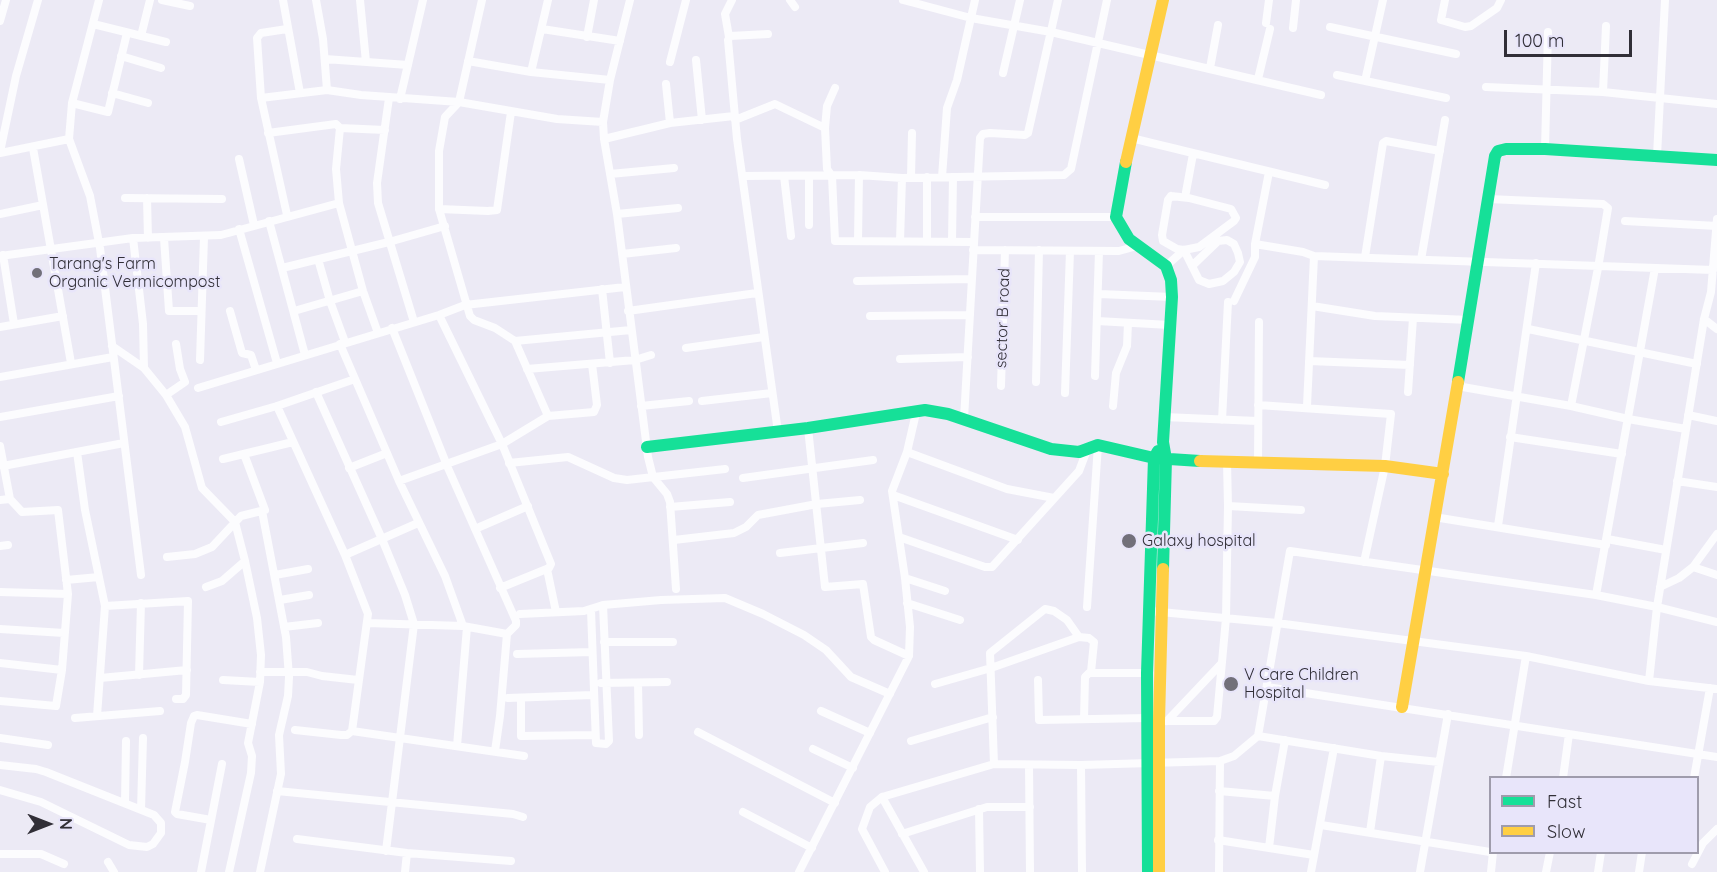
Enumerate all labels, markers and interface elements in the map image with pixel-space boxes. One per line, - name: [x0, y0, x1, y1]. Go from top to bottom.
- scale bar: [1507, 18, 1634, 56]
- text: 100 m: [1515, 29, 1564, 52]
- place label: Tarang's Farm Organic Vermicompost: [49, 254, 220, 292]
- marker: Tarang's Farm Organic Vermicompost: [30, 266, 44, 280]
- street label: sector B road: [992, 268, 1014, 368]
- place label: Galaxy hospital: [1142, 531, 1256, 551]
- marker: Galaxy hospital: [1120, 532, 1138, 550]
- place label: V Care Children Hospital: [1244, 665, 1359, 703]
- marker: V Care Children Hospital: [1222, 675, 1240, 693]
- legend: [1489, 776, 1699, 854]
- text: Fast: [1547, 790, 1582, 813]
- north arrow: [18, 794, 78, 854]
- text: N: [56, 818, 76, 830]
- text: Slow: [1547, 820, 1585, 843]

